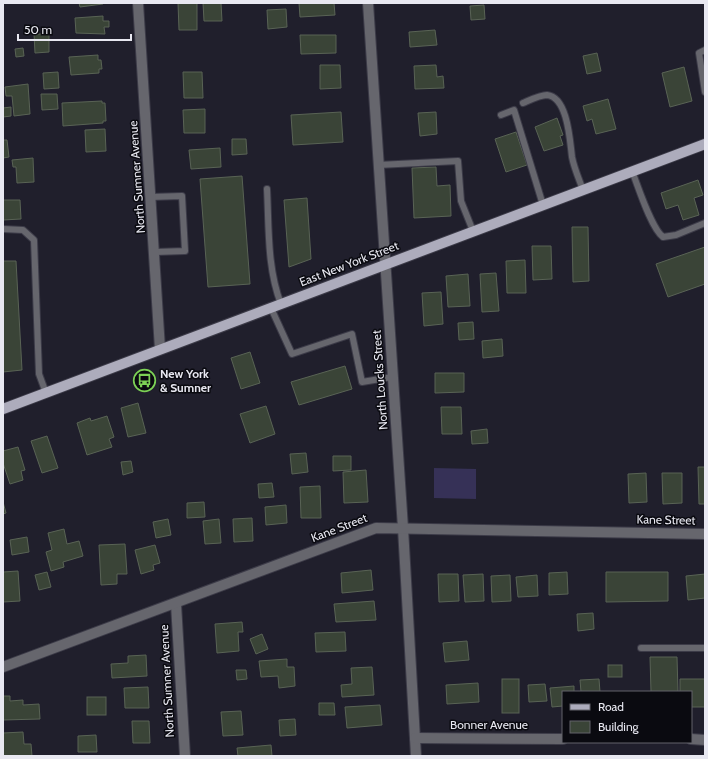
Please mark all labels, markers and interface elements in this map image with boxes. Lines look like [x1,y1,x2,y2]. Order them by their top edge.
scale bar [18,16,131,42]
text: 50 m [24,22,52,37]
street label: North Sumner Avenue [125,120,148,234]
street label: East New York Street [297,238,401,289]
street label: North Loucks Street [369,330,390,430]
place label: New York & Sumner [160,366,211,395]
bus stop icon: New York & Sumner [131,368,157,394]
street label: Kane Street [309,510,369,545]
street label: Kane Street [636,511,696,528]
street label: North Sumner Avenue [156,624,177,738]
legend [562,691,692,743]
text: Road [598,699,624,714]
street label: Bonner Avenue [450,717,528,732]
text: Building [598,719,640,734]

